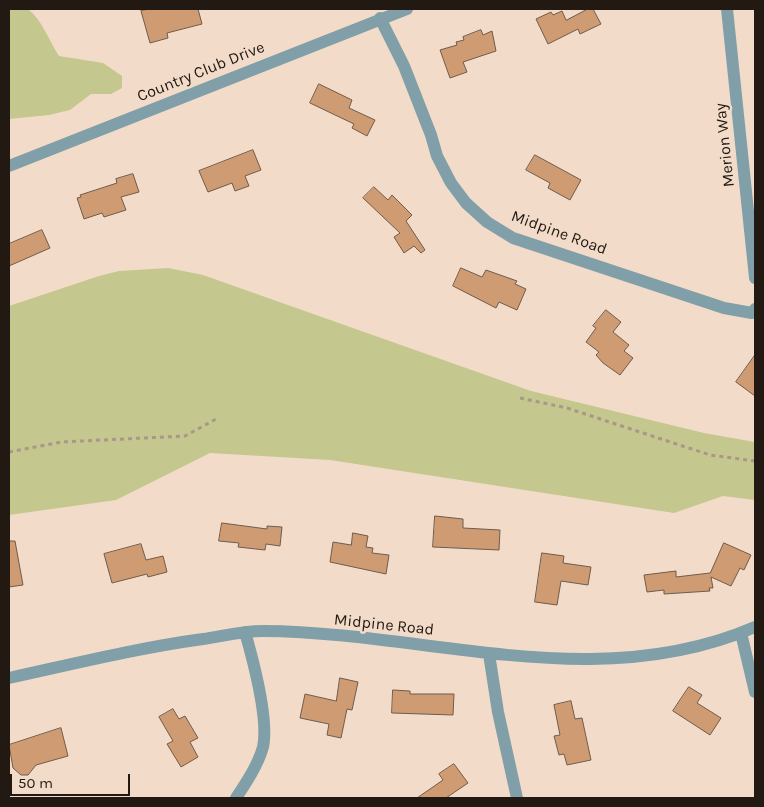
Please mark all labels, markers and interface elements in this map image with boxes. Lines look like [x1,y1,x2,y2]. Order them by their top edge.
street label: Country Club Drive [135,38,267,106]
street label: Merion Way [711,102,739,188]
street label: Midpine Road [509,207,609,259]
street label: Midpine Road [333,610,435,640]
scale bar [12,764,132,796]
text: 50 m [18,774,53,792]

